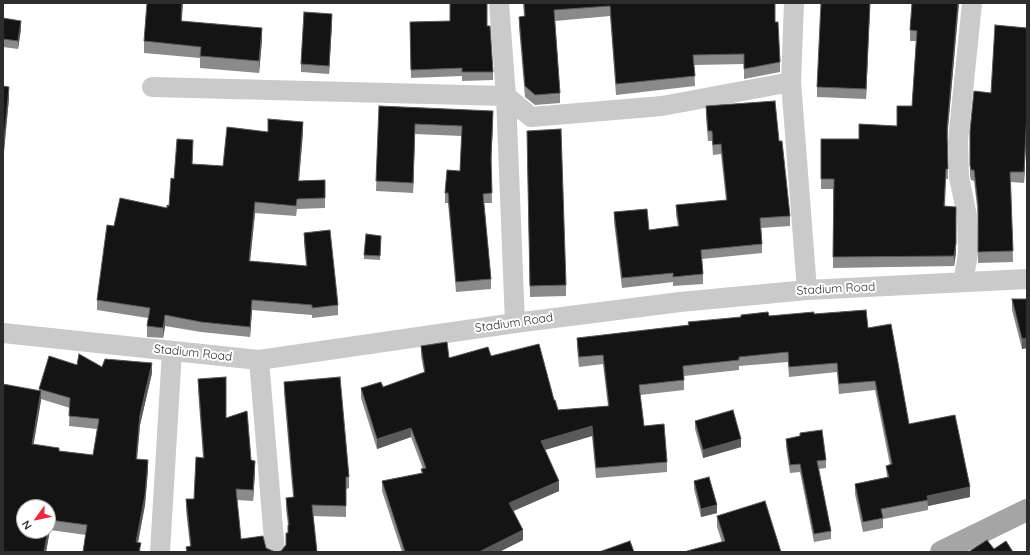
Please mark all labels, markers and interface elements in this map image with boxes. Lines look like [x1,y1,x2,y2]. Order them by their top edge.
street label: Stadium Road [796,280,876,298]
street label: Stadium Road [474,310,554,336]
street label: Stadium Road [153,342,233,364]
north arrow [16,499,56,539]
text: N [19,518,35,532]

